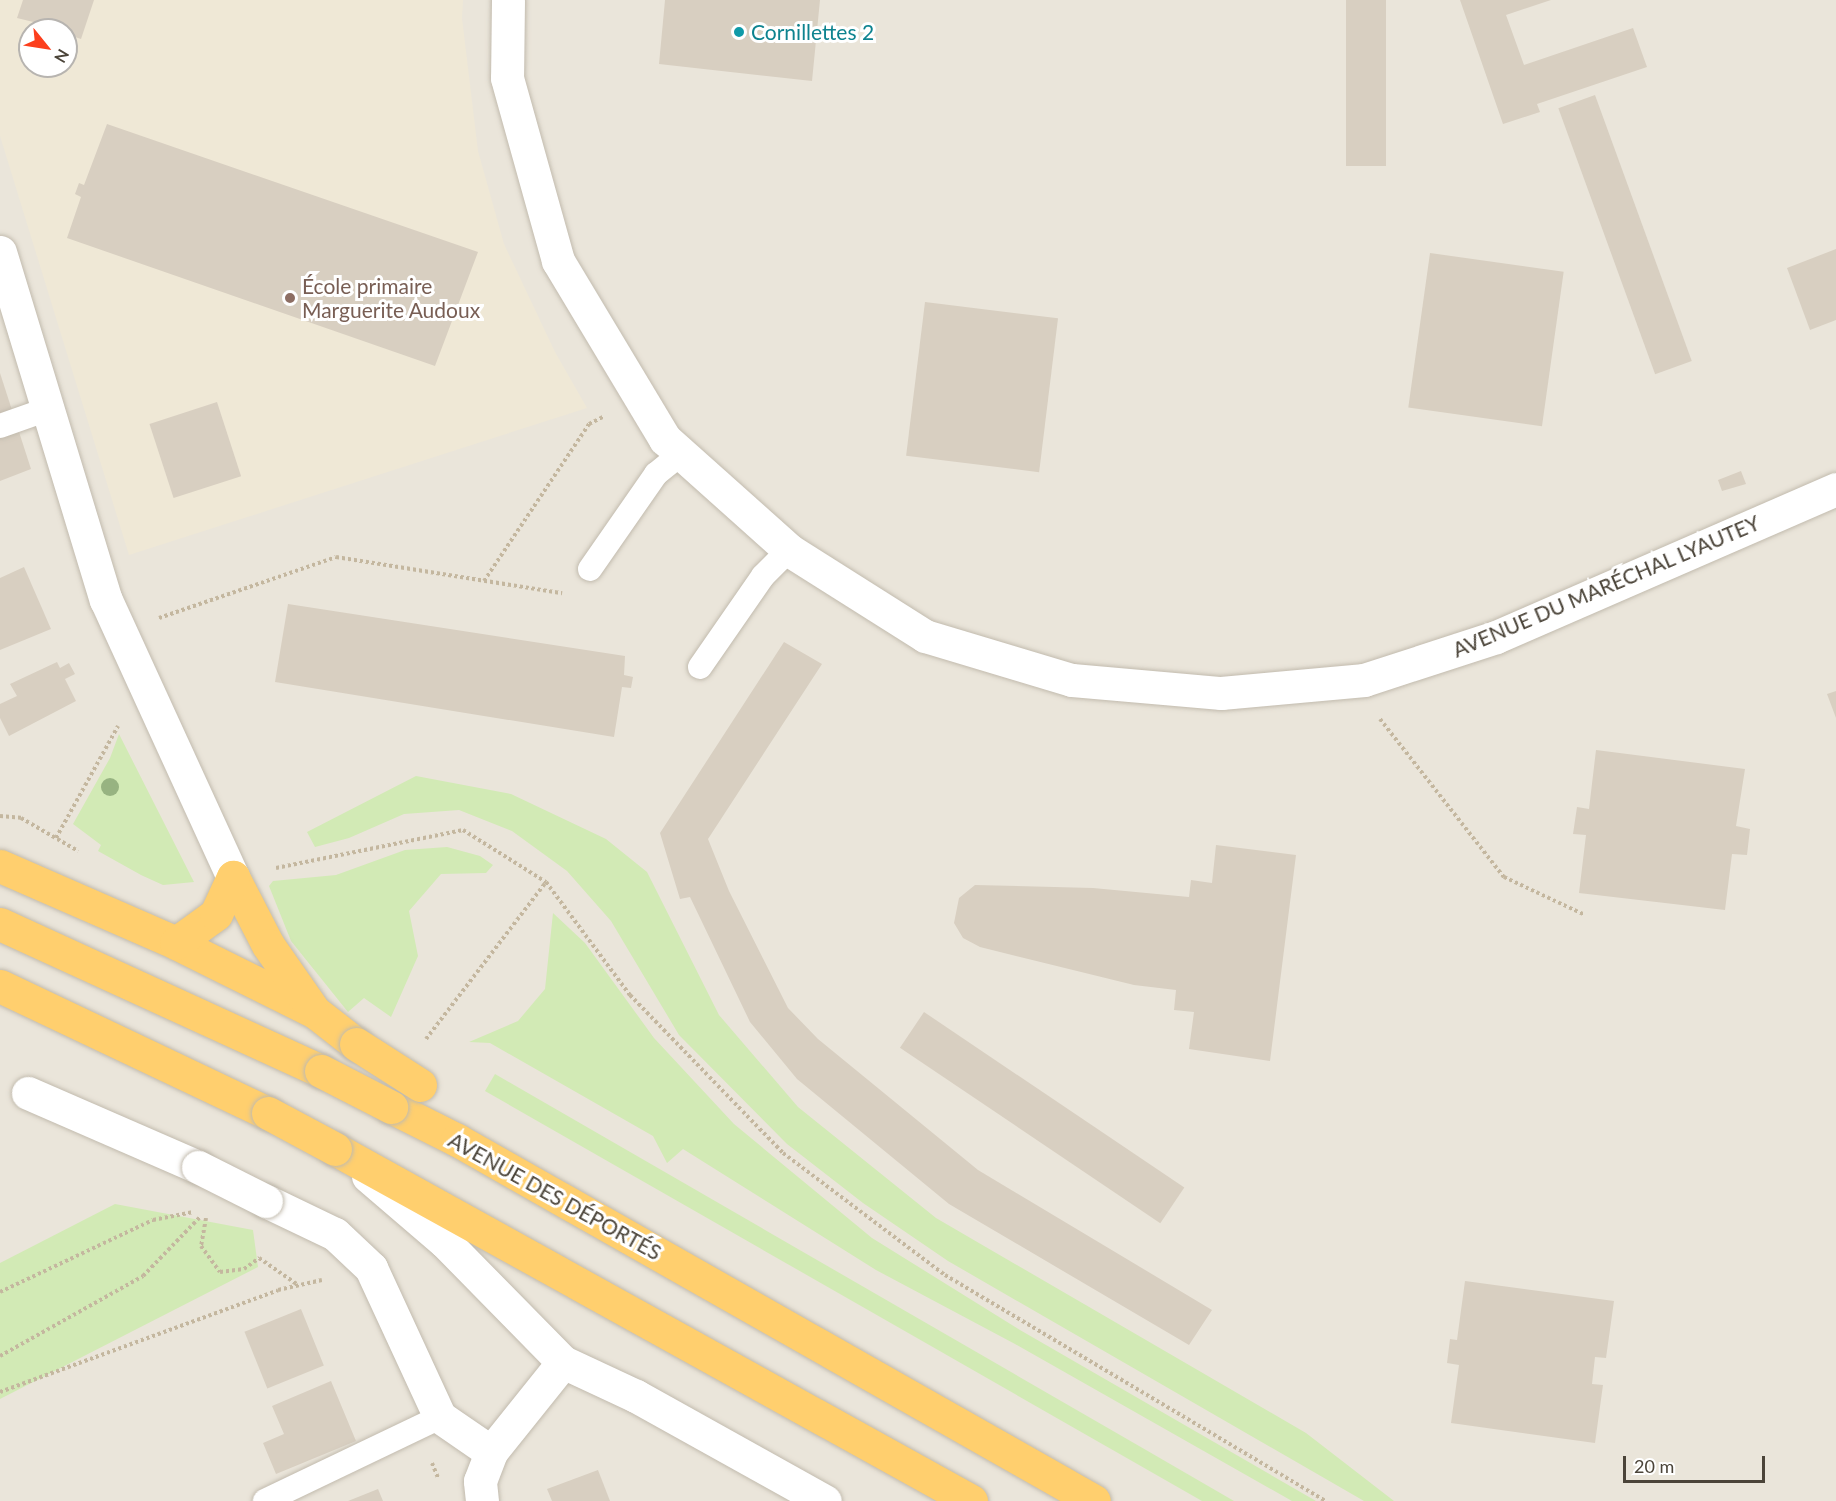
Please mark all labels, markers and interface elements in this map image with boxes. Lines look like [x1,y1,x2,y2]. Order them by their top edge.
north arrow [18,18,78,78]
place label: Cornillettes 2 [751,19,874,45]
marker: Cornillettes 2 [732,25,746,39]
text: N [51,46,74,66]
place label: École primaire Marguerite Audoux [302,273,481,323]
marker: École primaire Marguerite Audoux [283,291,297,305]
street label: AVENUE DU MARÉCHAL LYAUTEY [1448,510,1764,662]
street label: AVENUE DES DÉPORTÉS [444,1127,666,1265]
scale bar [1626,1444,1768,1482]
text: 20 m [1634,1455,1674,1477]

